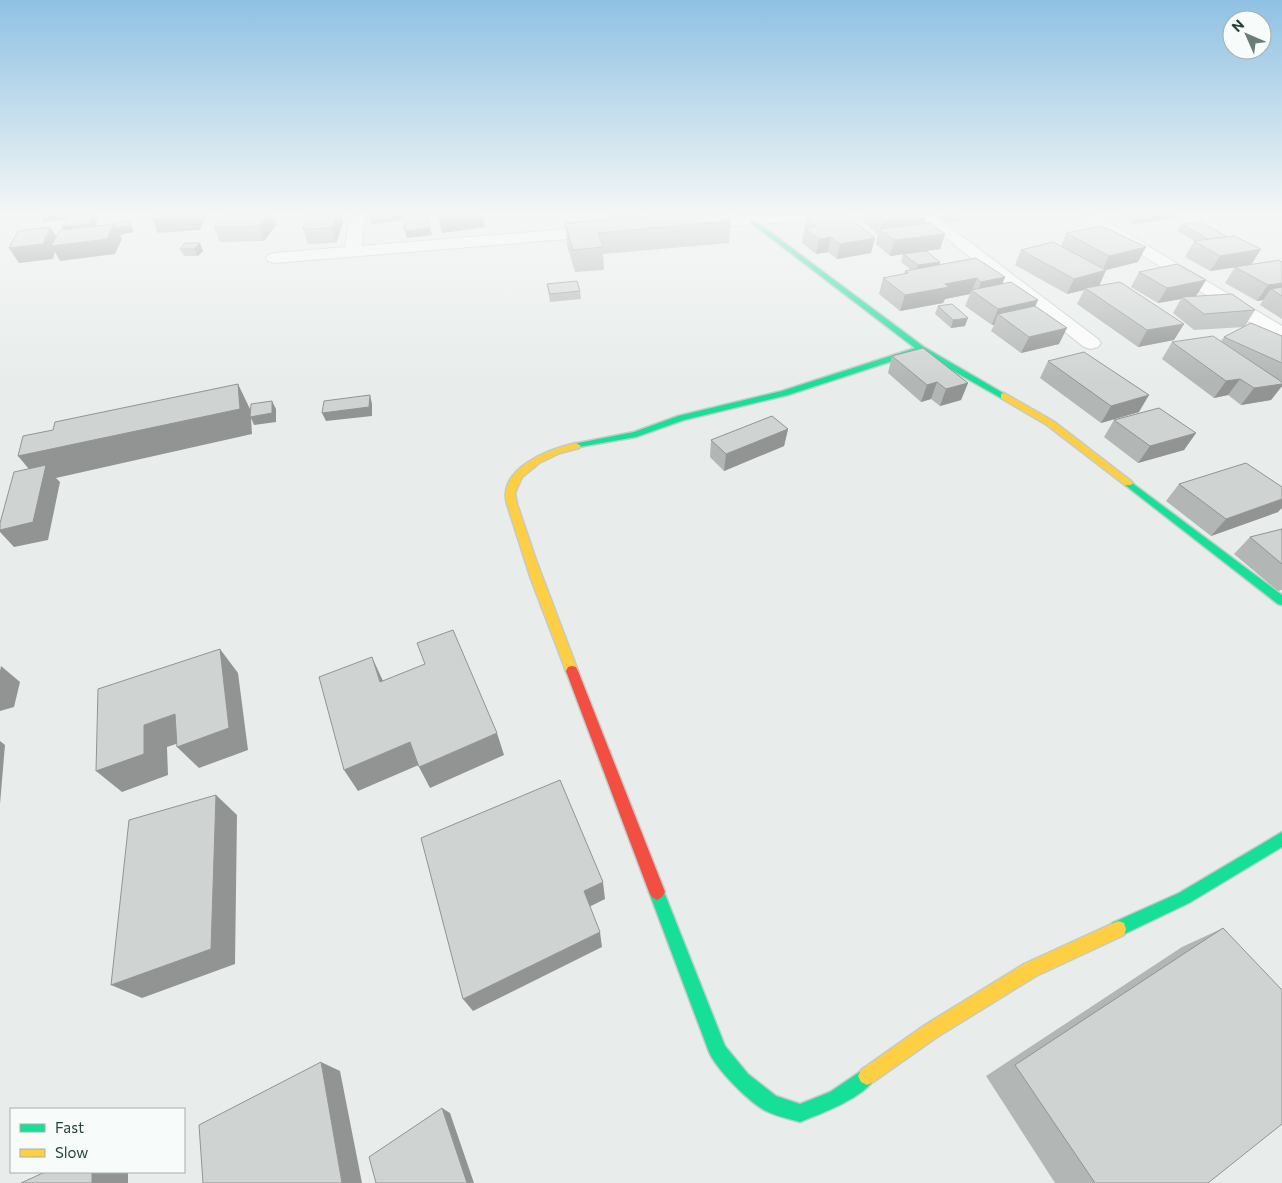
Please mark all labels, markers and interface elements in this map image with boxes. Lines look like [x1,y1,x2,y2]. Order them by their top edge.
north arrow [1222,10,1272,60]
text: N [1228,16,1247,35]
legend [10,1108,185,1173]
text: Fast [55,1118,84,1136]
text: Slow [55,1143,88,1161]

